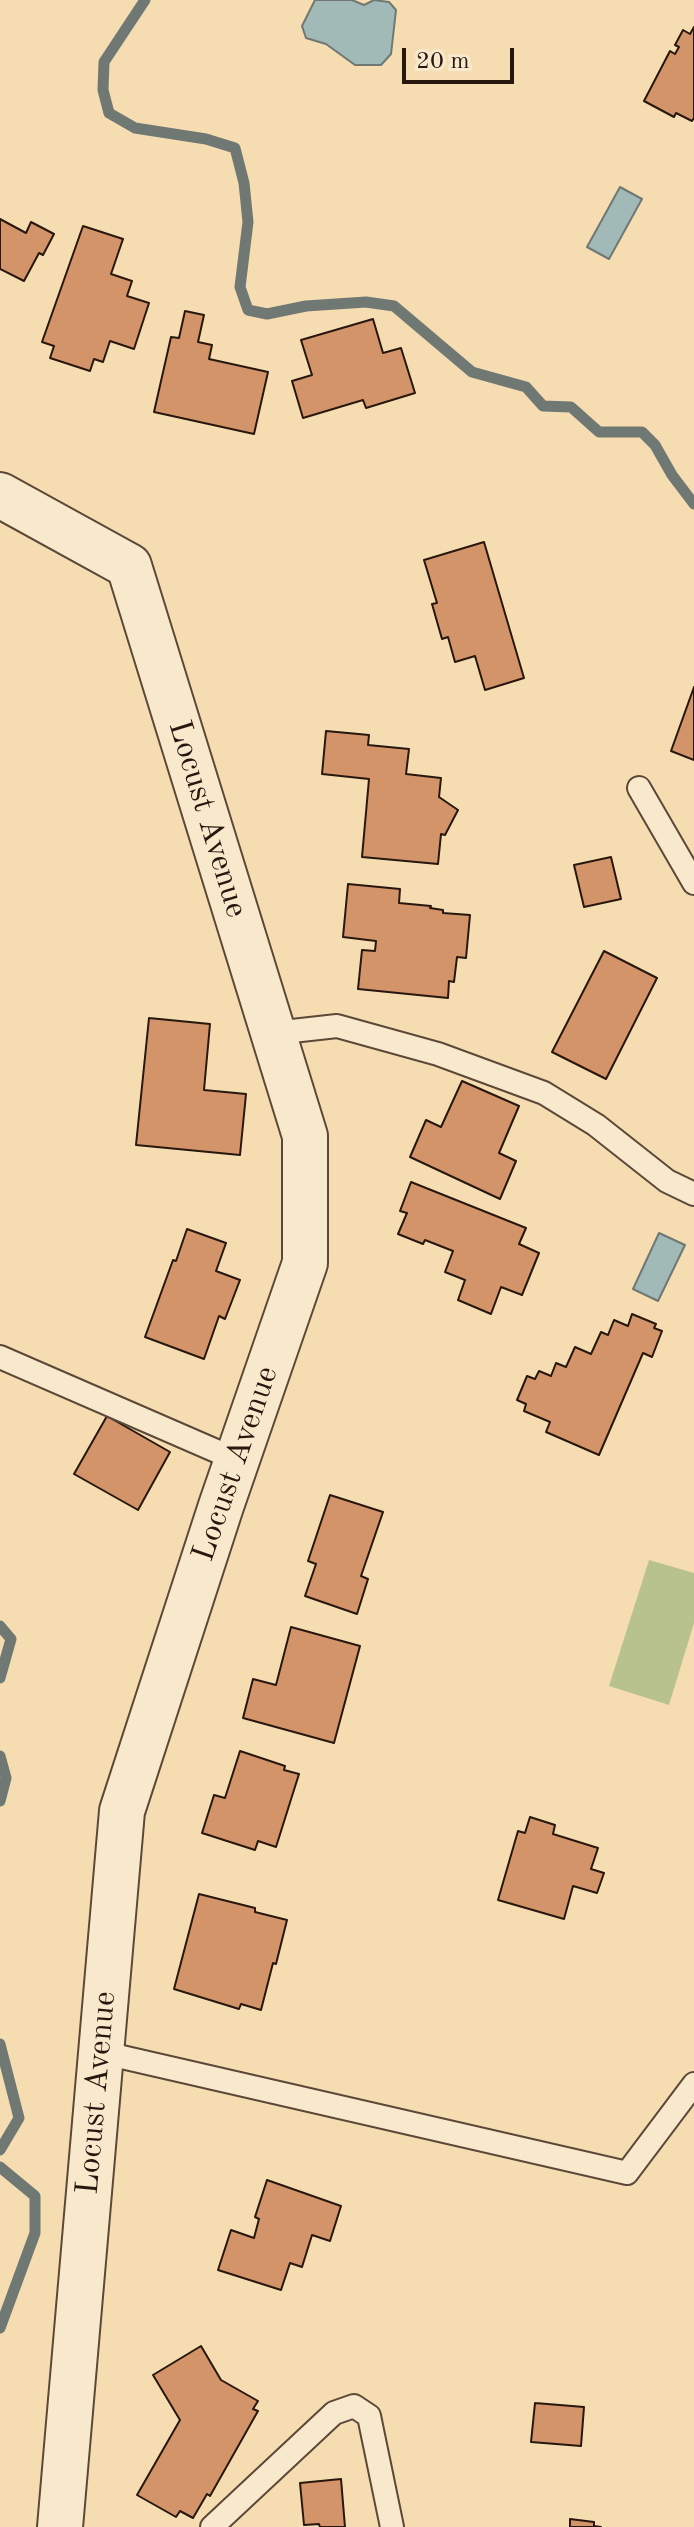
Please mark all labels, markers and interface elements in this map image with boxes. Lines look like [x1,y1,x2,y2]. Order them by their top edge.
scale bar [406,32,518,82]
text: 20 m [416,50,470,74]
street label: Locust Avenue [159,716,255,922]
street label: Locust Avenue [185,1361,287,1567]
street label: Locust Avenue [69,1990,125,2196]

